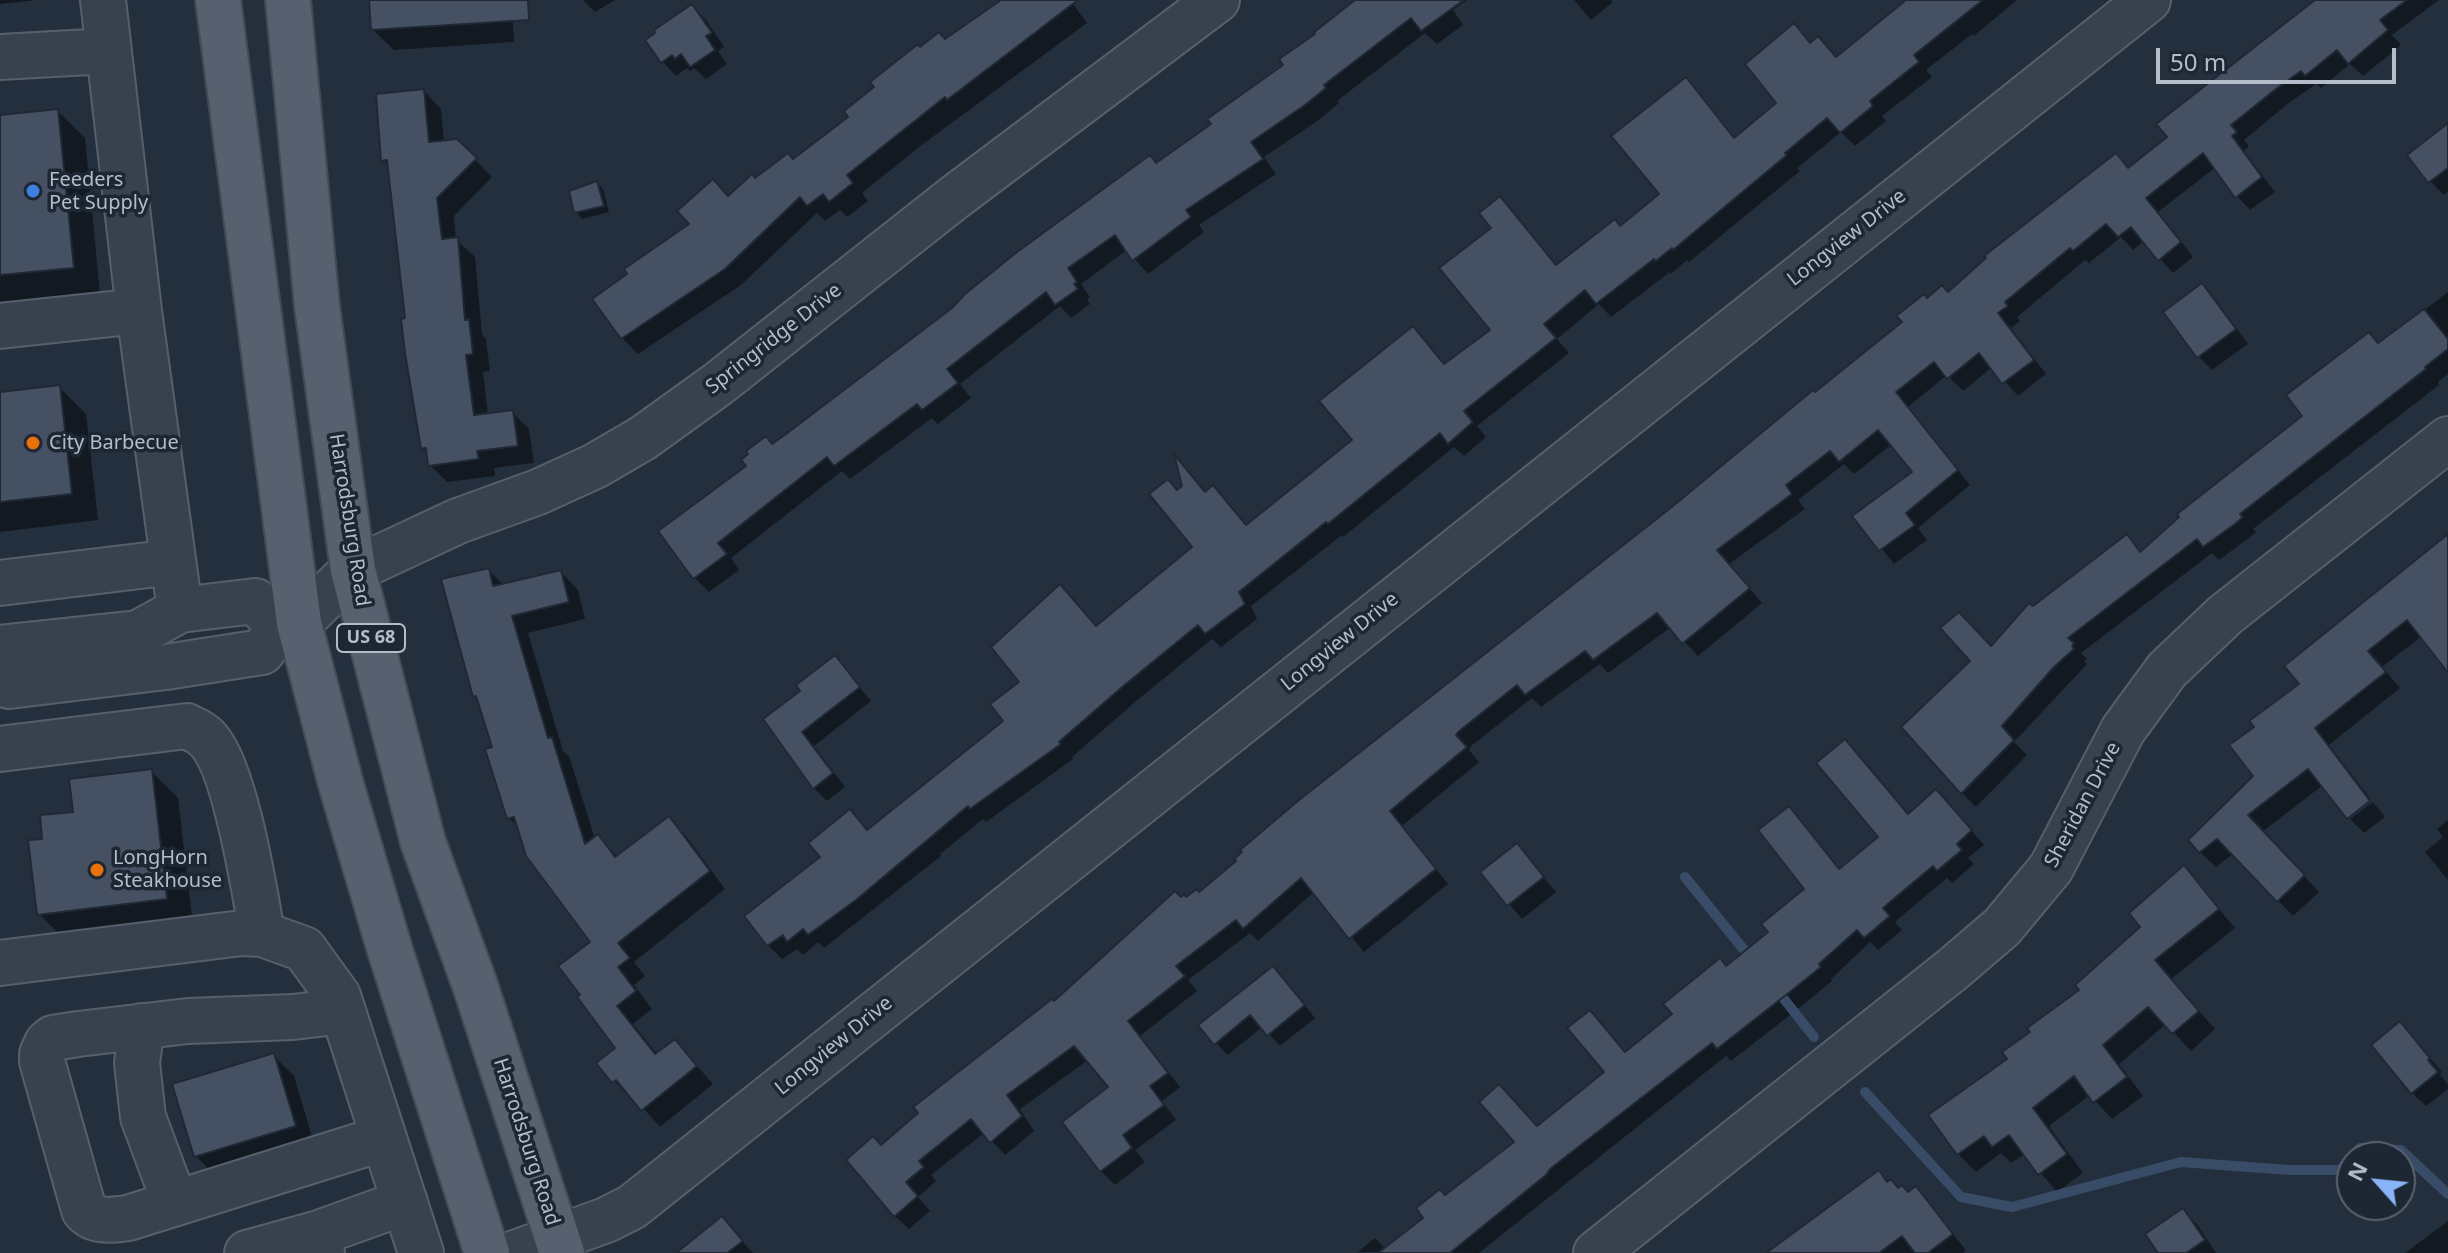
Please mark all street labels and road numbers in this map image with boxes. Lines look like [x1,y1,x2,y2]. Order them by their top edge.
street label: Longview Drive [1783,184,1911,292]
street label: Springridge Drive [701,279,847,399]
street label: Harrodsburg Road [324,432,374,608]
street label: Longview Drive [1277,587,1403,697]
road number: US 68 [337,624,405,652]
street label: Sheridan Drive [2040,738,2126,872]
street label: Longview Drive [771,991,897,1101]
street label: Harrodsburg Road [488,1055,564,1229]

